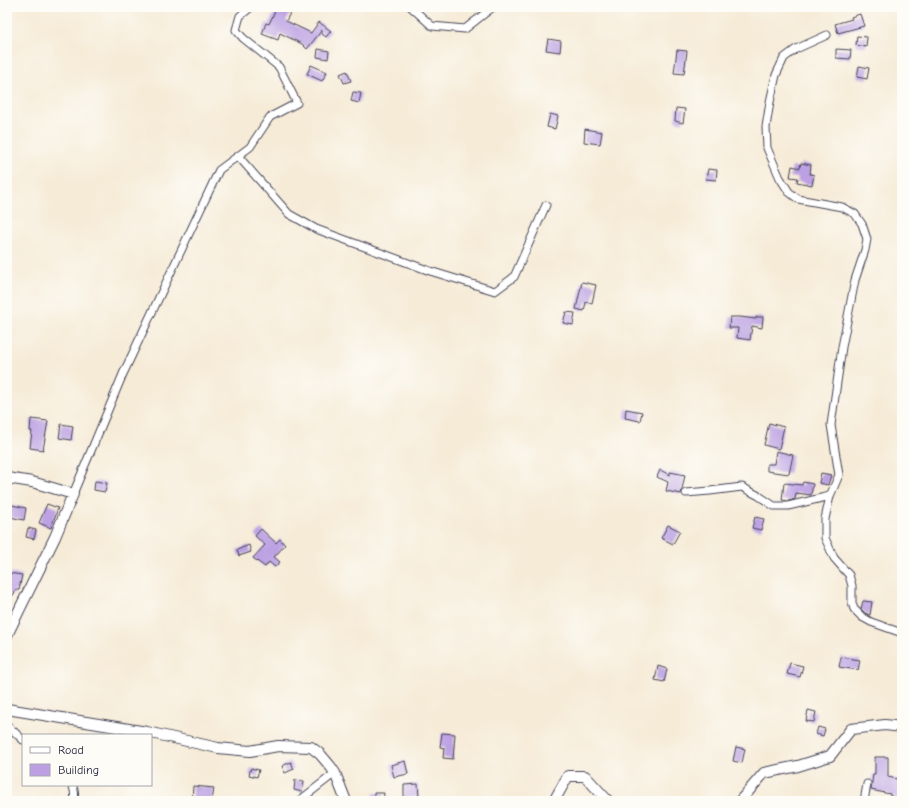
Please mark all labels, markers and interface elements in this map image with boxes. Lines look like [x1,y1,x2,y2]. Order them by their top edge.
legend [22,734,152,786]
text: Road [58,743,84,757]
text: Building [58,763,99,777]

